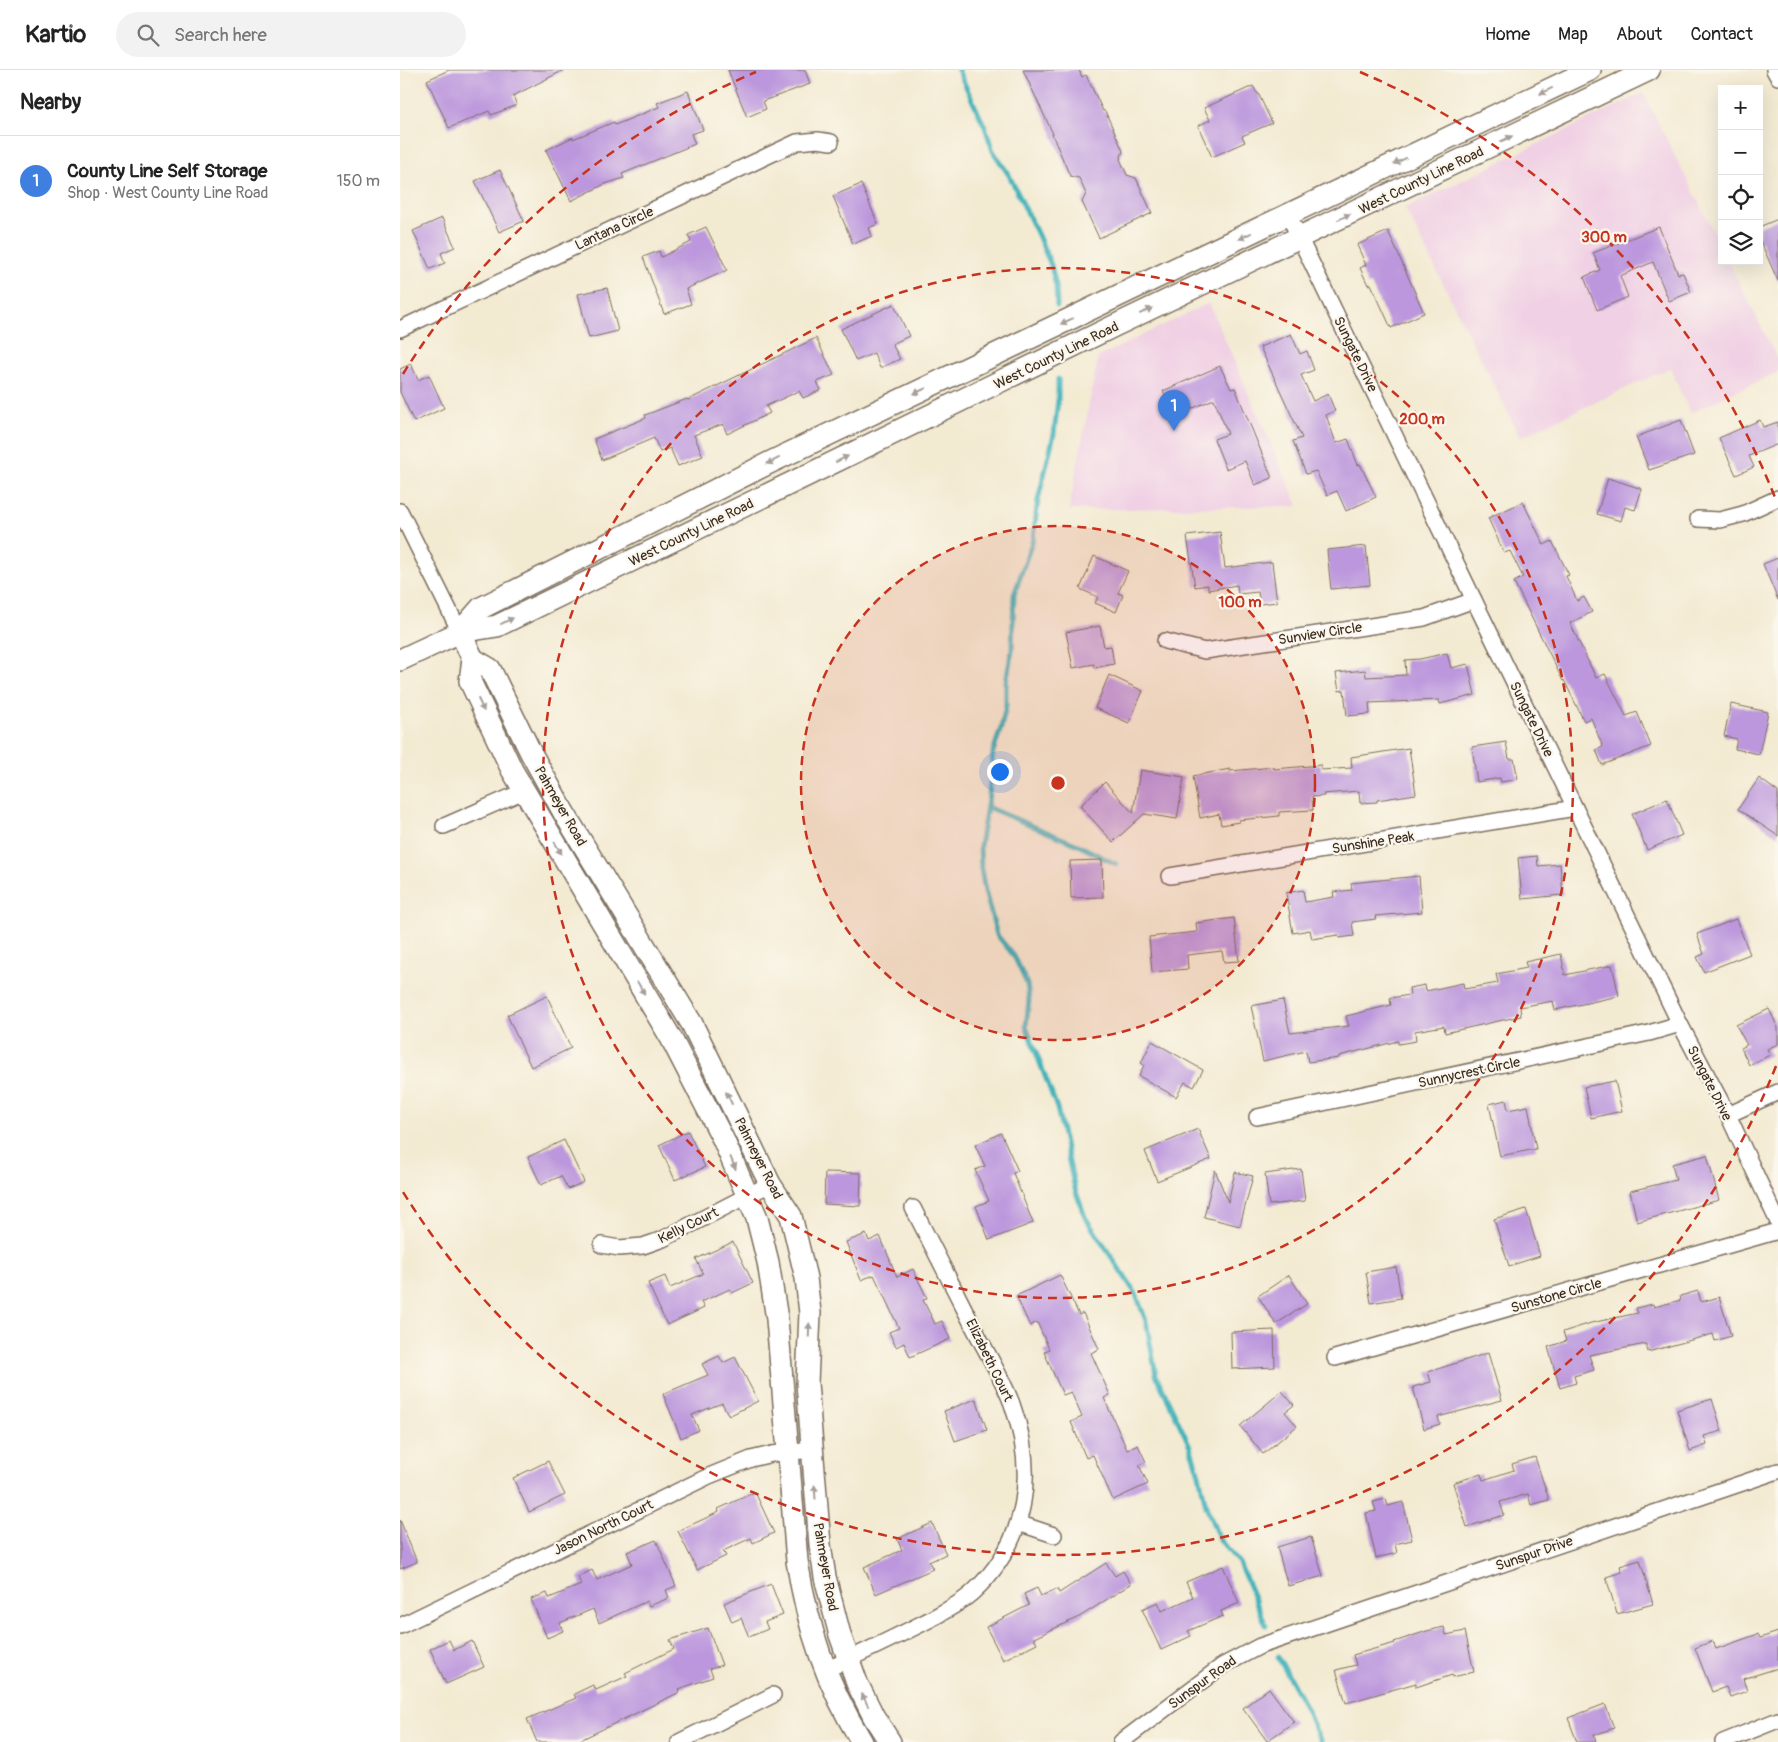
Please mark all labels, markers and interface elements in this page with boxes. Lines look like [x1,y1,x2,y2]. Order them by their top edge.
search box [116,12,466,57]
text: Kartio [25,20,86,49]
icon: search [134,21,162,49]
text: Search here [174,23,267,47]
text: Home [1485,23,1530,46]
text: Map [1558,23,1588,46]
text: About [1616,23,1662,46]
text: Contact [1690,23,1753,46]
map controls [1718,85,1763,265]
button: + [1718,85,1763,130]
one-way arrow [1539,87,1553,95]
text: Nearby [20,89,81,116]
button: − [1718,130,1763,175]
one-way arrow [1499,135,1513,143]
street label: West County Line Road [1356,143,1486,218]
one-way arrow [1392,157,1407,165]
text: County Line Self Storage [67,159,267,183]
text: 1 [33,171,39,191]
text: 150 m [336,171,380,191]
button: locate [1718,175,1763,220]
text: Shop · West County Line Road [67,183,268,203]
street label: Lantana Circle [572,203,656,254]
one-way arrow [1337,213,1351,221]
button: layers [1718,220,1763,265]
text: 300 m [1581,228,1627,247]
one-way arrow [1237,231,1252,240]
one-way arrow [1139,307,1153,315]
street label: Sungate Drive [1330,314,1381,395]
street label: West County Line Road [991,318,1121,393]
one-way arrow [1060,318,1074,326]
one-way arrow [913,387,927,395]
pin: 1 [1158,390,1190,431]
text: 200 m [1399,410,1445,429]
one-way arrow [835,455,850,463]
one-way arrow [766,457,780,465]
street label: West County Line Road [626,495,756,570]
text: 100 m [1219,593,1261,612]
one-way arrow [500,617,514,625]
street label: Sunview Circle [1277,618,1363,649]
street label: Sungate Drive [1506,679,1557,760]
one-way arrow [478,698,486,712]
your location [987,759,1013,785]
street label: Pahmeyer Road [531,763,590,849]
centre of rings [1049,774,1067,792]
street label: Sunshine Peak [1331,828,1416,857]
one-way arrow [553,842,562,855]
one-way arrow [637,981,646,994]
street label: Sungate Drive [1683,1043,1736,1124]
street label: Sunnycrest Circle [1417,1053,1522,1092]
one-way arrow [725,1091,733,1105]
street label: Pahmeyer Road [731,1115,786,1202]
one-way arrow [729,1156,737,1170]
street label: Kelly Court [655,1203,721,1247]
street label: Sunstone Circle [1509,1274,1603,1317]
street label: Elizabeth Court [962,1316,1017,1405]
one-way arrow [805,1322,813,1338]
one-way arrow [811,1484,819,1500]
street label: Jason North Court [551,1496,656,1559]
street label: Pahmeyer Road [809,1522,842,1613]
street label: Sunspur Drive [1493,1532,1575,1575]
street label: Sunspur Road [1165,1652,1240,1713]
one-way arrow [861,1693,869,1707]

